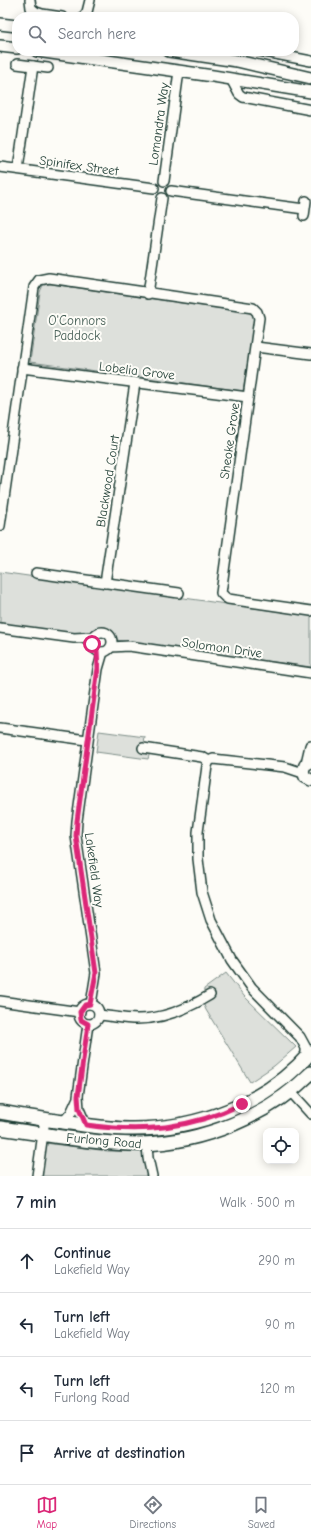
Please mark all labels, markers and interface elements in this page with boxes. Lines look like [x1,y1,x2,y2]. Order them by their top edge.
search box [12,12,299,56]
icon: search [26,23,48,45]
text: Search here [58,25,136,43]
street label: Lomandra Way [145,81,172,166]
street label: Spinifex Street [38,152,121,179]
park label: O'Connors Paddock [48,313,106,343]
street label: Lobelia Grove [98,358,176,383]
street label: Sheoke Grove [217,401,242,480]
street label: Blackwood Court [93,433,122,528]
street label: Solomon Drive [181,634,264,661]
route start [83,635,101,653]
street label: Lakefield Way [82,832,107,909]
route end [233,1095,251,1113]
map controls [263,1128,299,1164]
button: locate [263,1128,299,1164]
street label: Furlong Road [66,1130,142,1151]
text: 7 min [16,1193,57,1212]
text: Walk · 500 m [220,1195,295,1210]
text: Continue [54,1244,111,1262]
icon: ahead [16,1250,38,1272]
text: 290 m [258,1253,295,1268]
text: Lakefield Way [54,1262,130,1277]
text: Turn left [54,1308,110,1326]
icon: left [16,1314,38,1336]
text: 90 m [265,1317,295,1332]
text: Lakefield Way [54,1326,130,1341]
text: Turn left [54,1372,110,1390]
icon: left [16,1378,38,1400]
text: 120 m [260,1381,295,1396]
text: Furlong Road [54,1390,130,1405]
icon: arrive [16,1442,38,1464]
text: Arrive at destination [54,1444,185,1462]
tab: Map [36,1494,58,1531]
tab: Directions [130,1494,176,1531]
tab: Saved [248,1494,275,1531]

